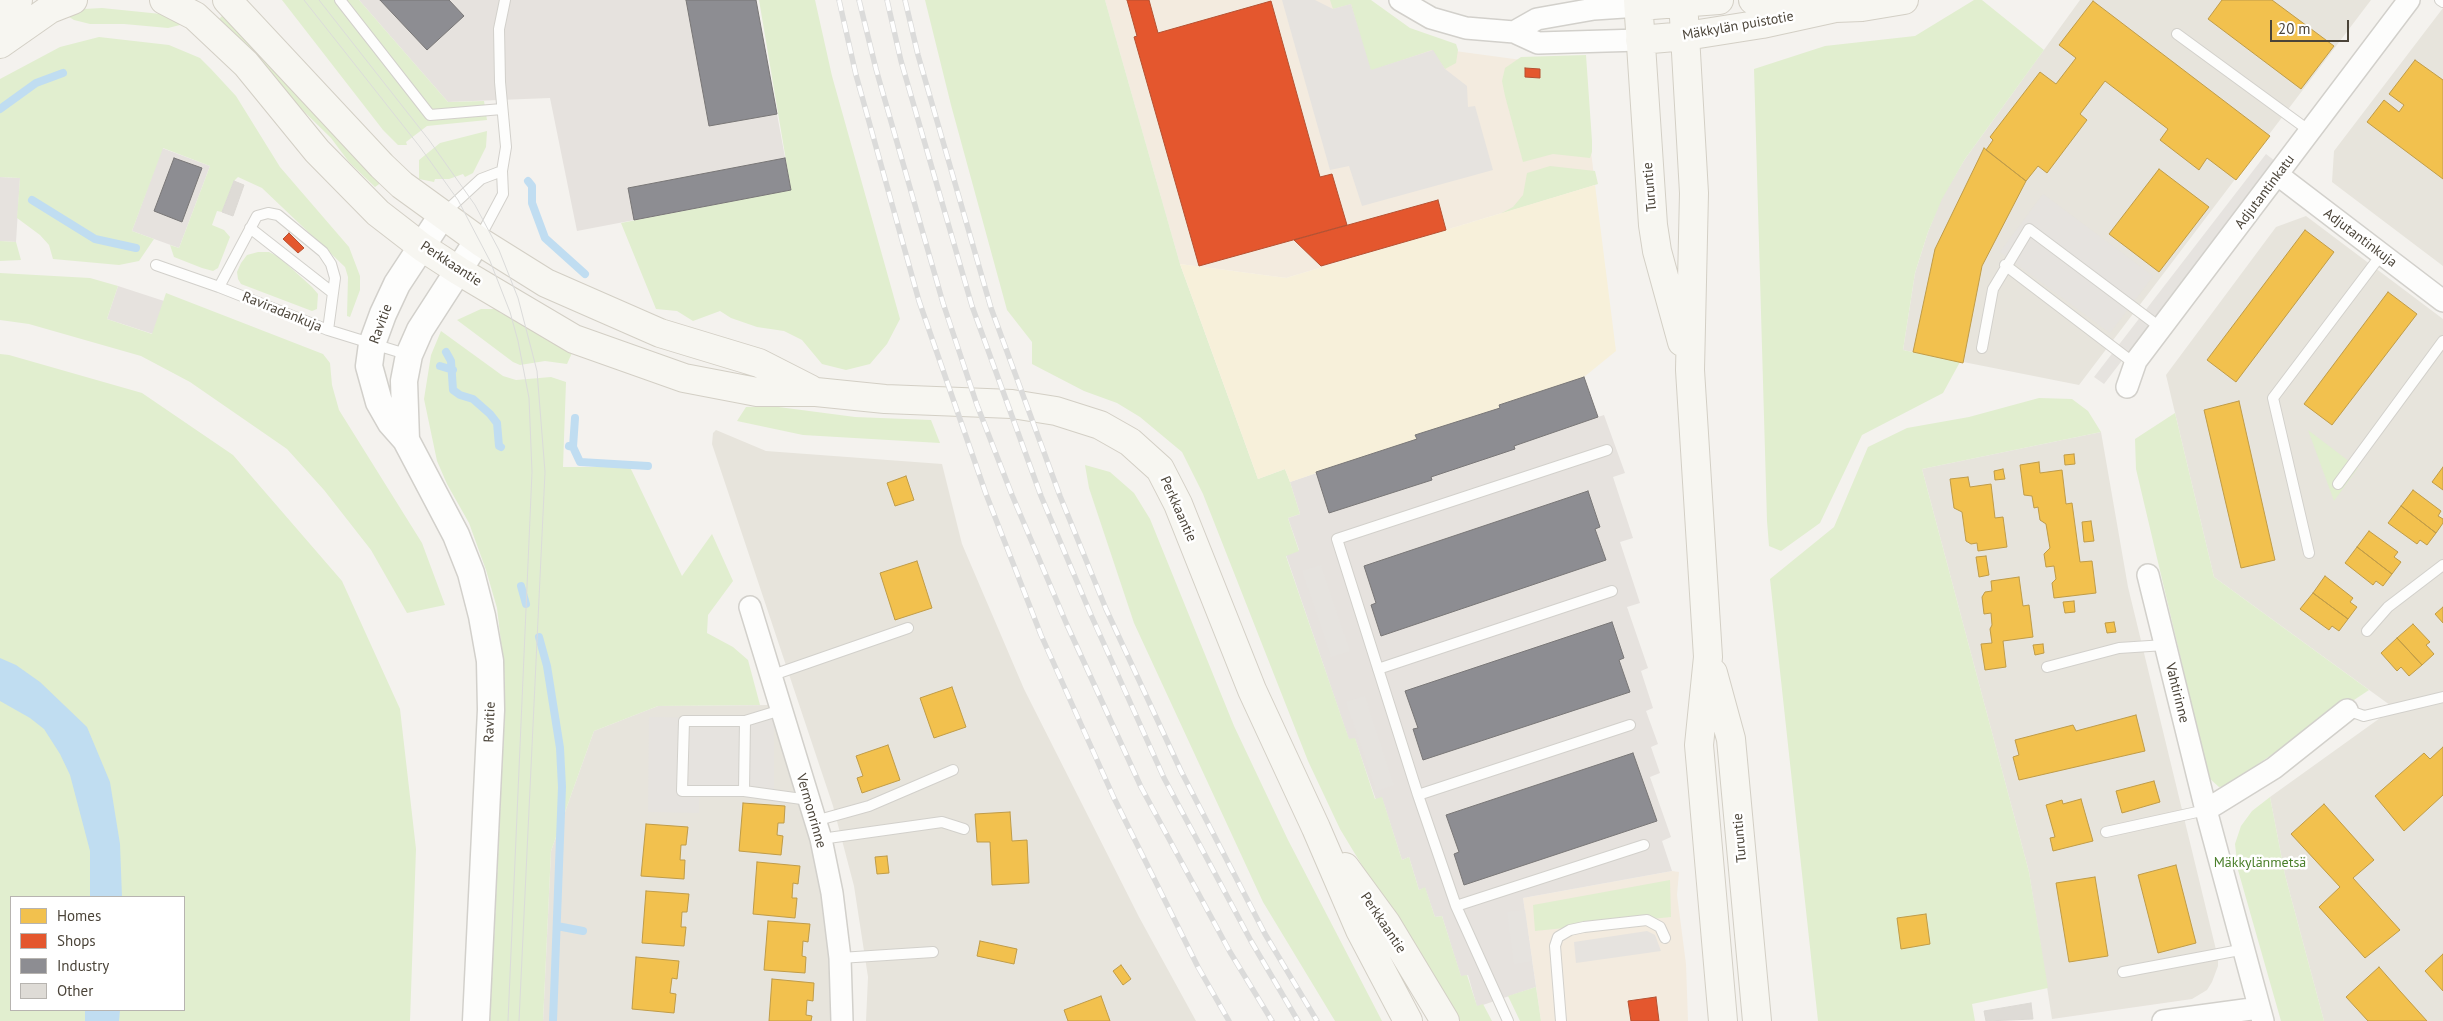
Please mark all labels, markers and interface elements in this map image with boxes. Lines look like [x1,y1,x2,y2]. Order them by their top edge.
street label: Mäkkylän puistotie [1681,8,1795,44]
scale bar [2273,10,2352,42]
text: 20 m [2278,19,2311,38]
street label: Adjutantinkatu [2232,152,2298,232]
street label: Turuntie [1639,162,1661,212]
street label: Adjutantinkuja [2320,205,2400,271]
street label: Perkkaantie [417,238,485,290]
street label: Raviradankuja [240,288,324,336]
street label: Ravitie [366,302,396,346]
street label: Perkkaantie [1156,474,1200,544]
street label: Vahtirinne [2161,661,2193,725]
street label: Ravitie [481,701,499,743]
street label: Vermonrinne [792,772,830,850]
street label: Turuntie [1729,813,1751,863]
park label: Mäkkylänmetsä [2214,855,2306,871]
street label: Perkkaantie [1357,889,1409,957]
legend [10,896,185,1011]
text: Homes [57,906,101,925]
text: Shops [57,931,96,950]
text: Industry [57,956,109,975]
text: Other [57,981,93,1000]

